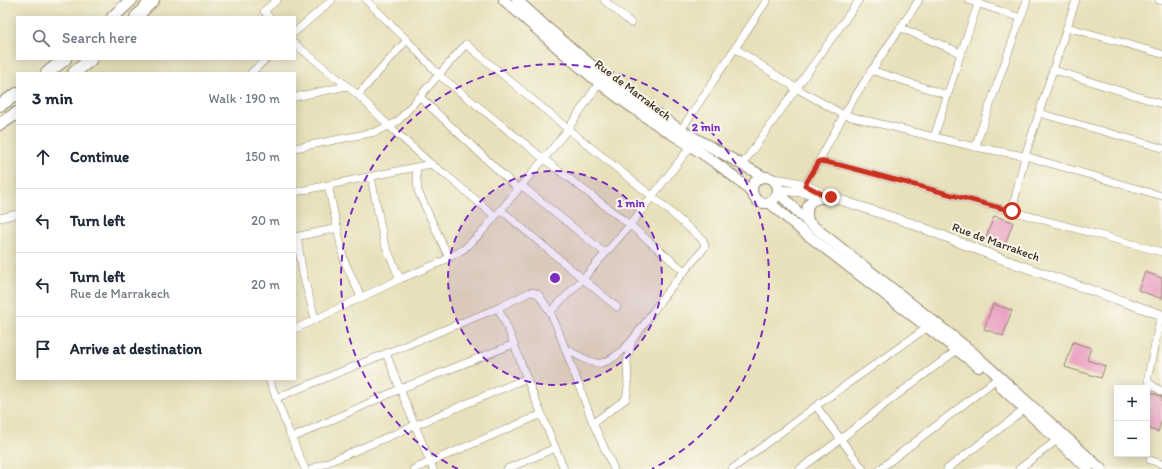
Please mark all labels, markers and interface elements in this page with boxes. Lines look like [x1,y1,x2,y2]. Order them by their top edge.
search box [16,16,296,60]
icon: search [30,27,52,49]
text: Search here [62,29,137,47]
street label: Rue de Marrakech [592,57,674,124]
text: 3 min [32,88,73,108]
text: Walk · 190 m [209,91,280,106]
text: 2 min [692,120,721,134]
icon: ahead [32,146,54,168]
text: Continue [70,148,129,166]
text: 150 m [245,149,280,164]
route end [822,188,840,206]
text: 1 min [617,196,646,210]
route start [1003,202,1021,220]
icon: left [32,210,54,232]
text: Turn left [70,212,125,230]
text: 20 m [251,213,280,228]
street label: Rue de Marrakech [950,220,1042,265]
text: Turn left [70,268,125,286]
centre of rings [548,271,562,285]
icon: left [32,274,54,296]
text: 20 m [251,277,280,292]
text: Rue de Marrakech [70,286,170,301]
icon: arrive [32,338,54,360]
text: Arrive at destination [70,340,202,358]
map controls [1114,385,1150,457]
button: + [1114,385,1150,421]
button: − [1114,421,1150,457]

